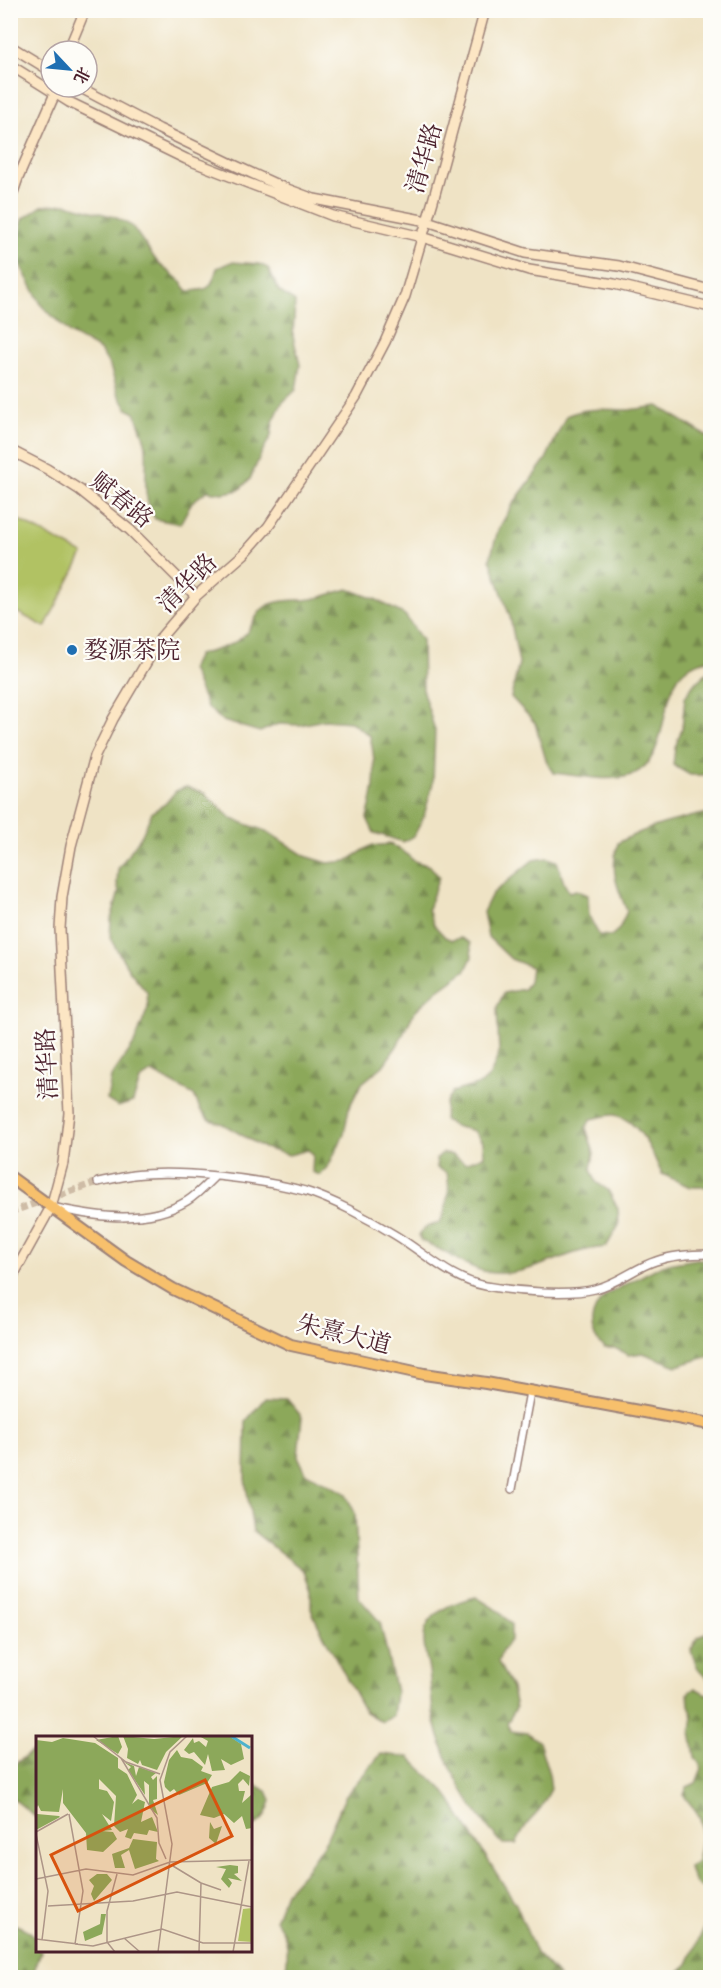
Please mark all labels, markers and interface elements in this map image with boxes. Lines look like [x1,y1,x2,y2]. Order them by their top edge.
north arrow [39,39,99,99]
text: 北 [68,63,97,88]
street label: 清华路 [397,118,450,197]
street label: 赋春路 [83,463,161,536]
street label: 清华路 [149,545,224,620]
place label: 婺源茶院 [84,632,180,667]
marker: 婺源茶院 [65,643,79,657]
street label: 清华路 [27,1027,66,1101]
street label: 朱熹大道 [293,1305,395,1362]
inset map [36,1736,252,1952]

